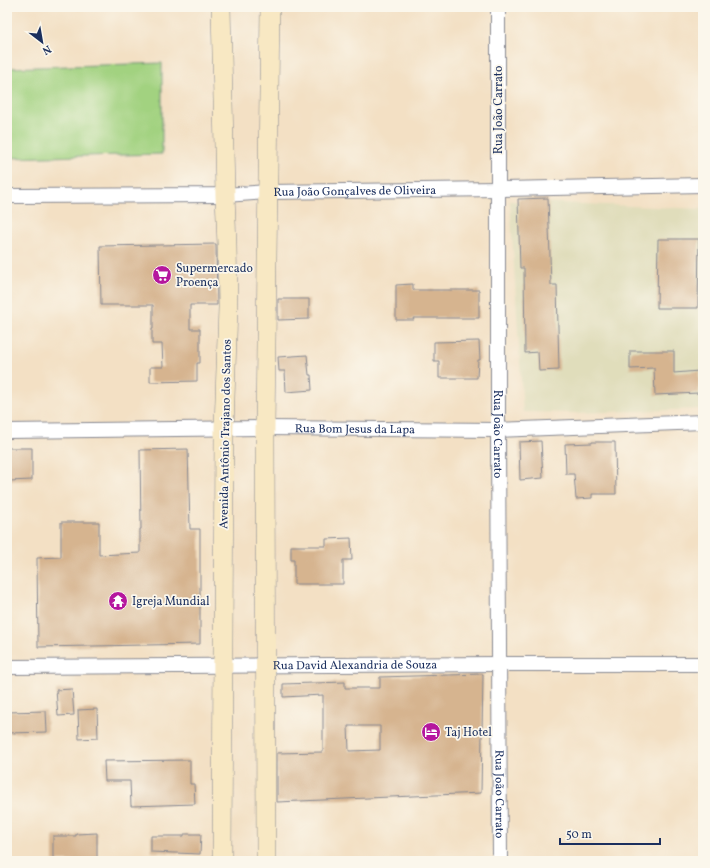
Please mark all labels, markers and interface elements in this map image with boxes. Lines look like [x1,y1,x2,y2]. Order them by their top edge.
north arrow [22,22,62,62]
text: N [39,41,54,58]
street label: Rua João Carrato [491,66,507,154]
street label: Rua João Gonçalves de Oliveira [273,183,436,201]
place label: Supermercado Proença [176,261,253,291]
supermarket icon: Supermercado Proença [151,264,173,286]
street label: Avenida Antônio Trajano dos Santos [216,339,236,529]
street label: Rua João Carrato [489,390,505,478]
street label: Rua Bom Jesus da Lapa [295,421,415,438]
temple icon: Igreja Mundial [107,590,129,612]
place label: Igreja Mundial [132,594,210,610]
street label: Rua David Alexandria de Souza [273,657,437,674]
hotel icon: Taj Hotel [420,721,442,743]
place label: Taj Hotel [445,725,492,741]
street label: Rua João Carrato [490,750,507,838]
scale bar [560,820,660,846]
text: 50 m [566,827,592,843]

